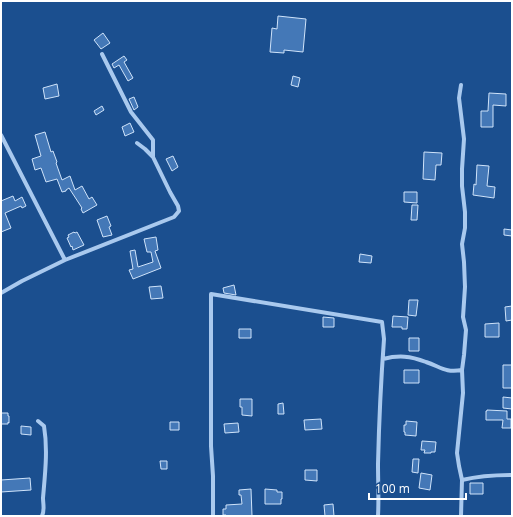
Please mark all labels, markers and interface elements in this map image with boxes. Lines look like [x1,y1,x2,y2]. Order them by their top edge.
scale bar [369,475,466,501]
text: 100 m [375,480,410,497]

